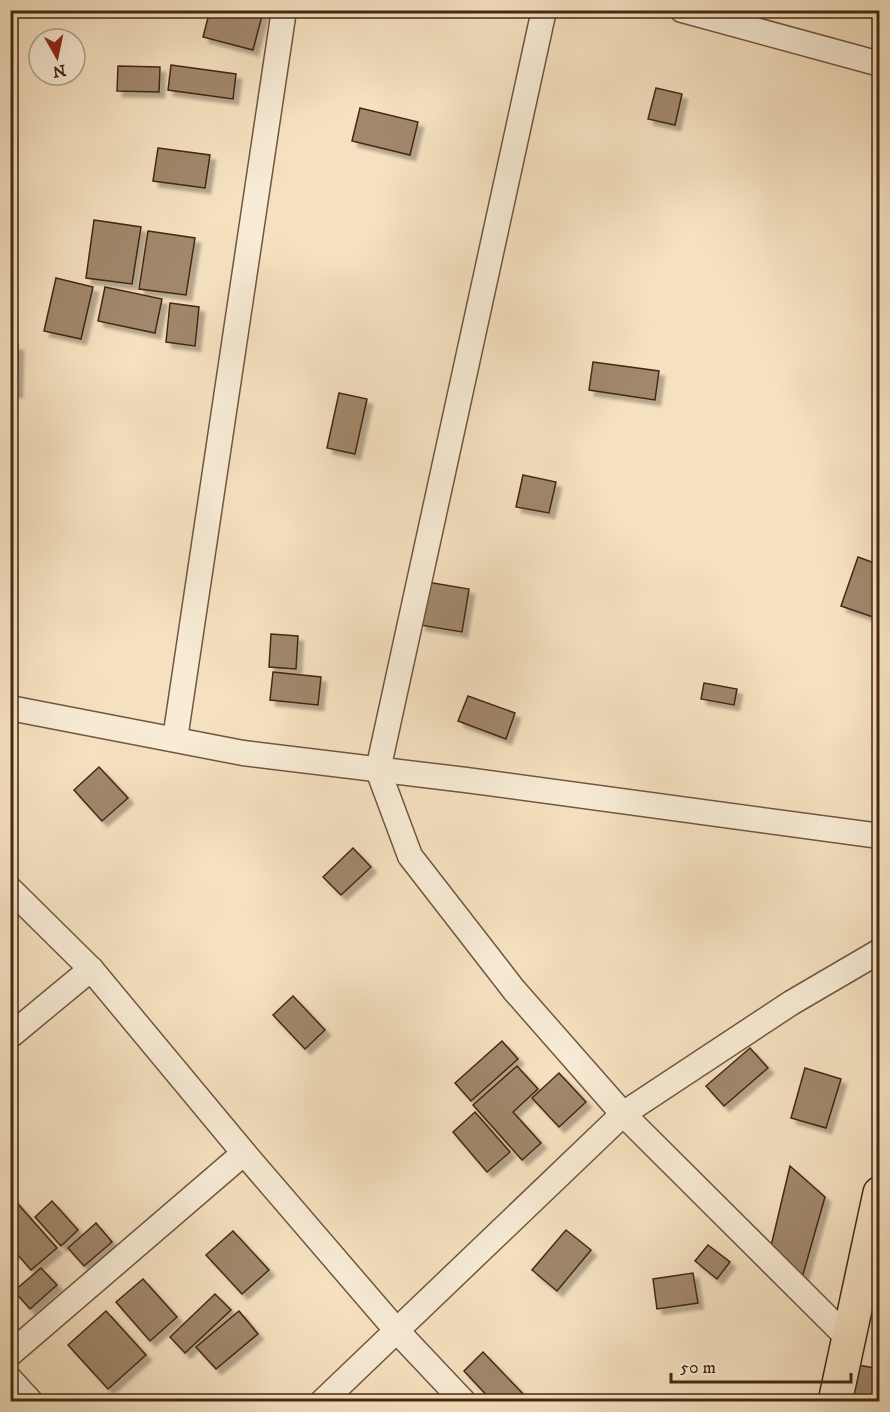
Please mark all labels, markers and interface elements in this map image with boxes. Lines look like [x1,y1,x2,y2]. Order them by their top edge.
north arrow [27,27,87,87]
text: N [51,60,67,82]
scale bar [671,1346,851,1384]
text: 50 m [680,1357,716,1379]

